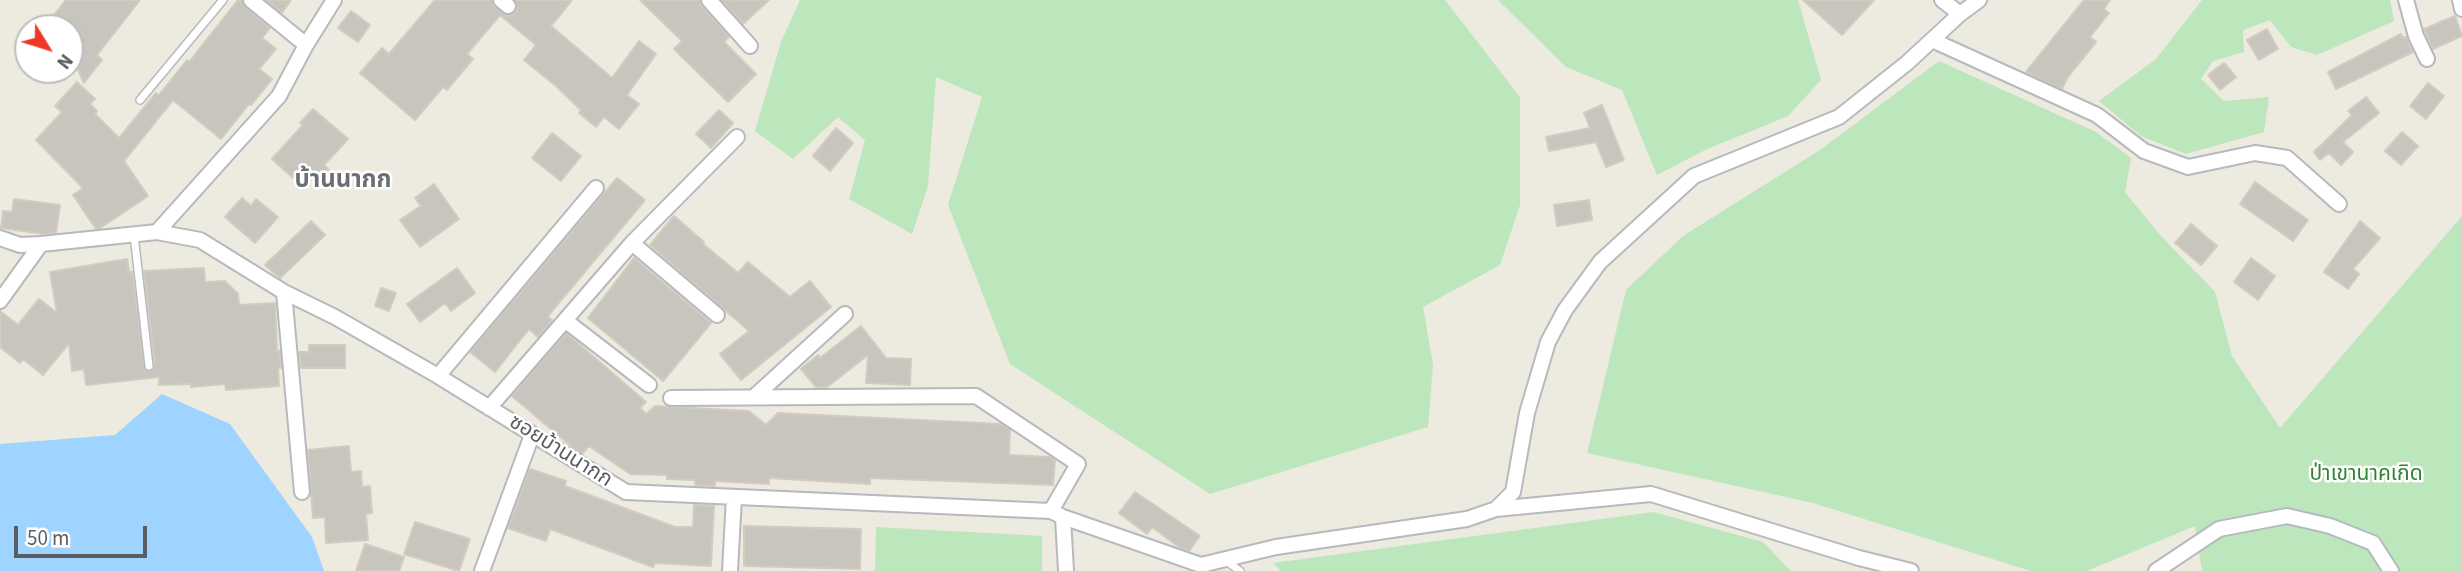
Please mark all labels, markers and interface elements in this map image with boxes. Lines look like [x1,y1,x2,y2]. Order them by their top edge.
north arrow [14,14,84,84]
text: N [50,48,79,74]
district label: บ้านนากก [294,168,392,196]
street label: ซอยบ้านนากก [504,410,616,494]
park label: ป่าเขานาคเกิด [2309,462,2423,488]
scale bar [18,512,150,556]
text: 50 m [27,523,69,553]

